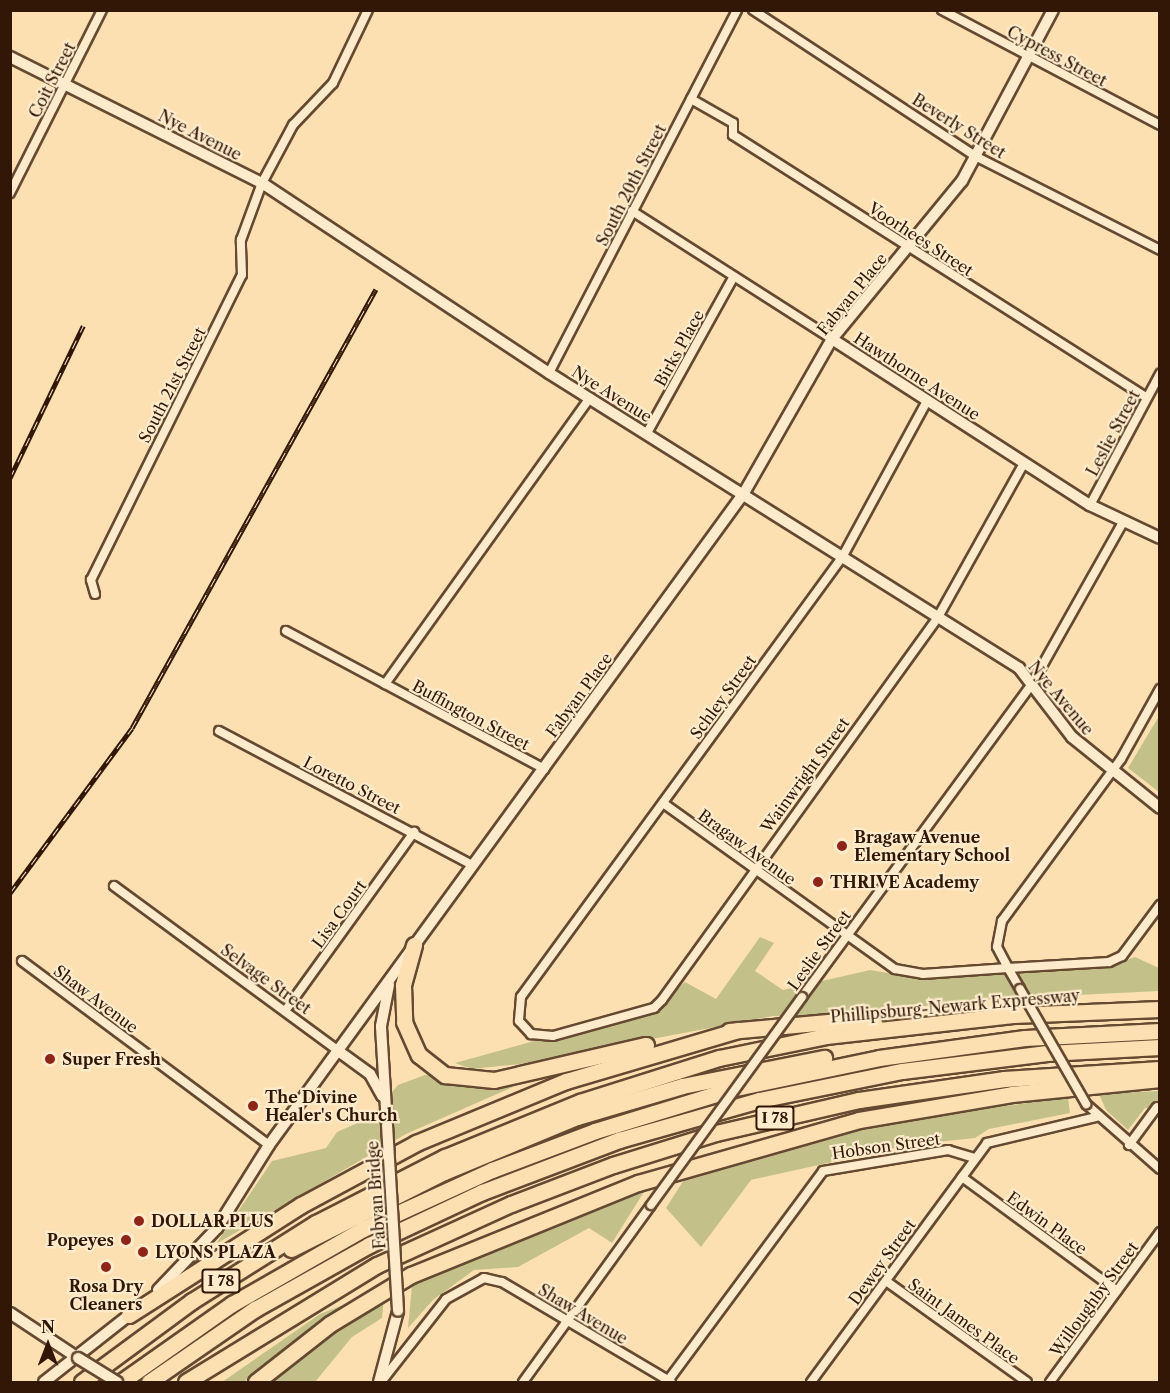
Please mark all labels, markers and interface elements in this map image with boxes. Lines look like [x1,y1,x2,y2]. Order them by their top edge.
street label: Cypress Street [1004,22,1110,90]
street label: Coit Street [25,39,79,121]
street label: Beverly Street [909,90,1009,162]
street label: Nye Avenue [155,106,245,164]
street label: South 20th Street [592,121,670,249]
street label: Voorhees Street [865,198,977,280]
street label: Fabyan Place [813,249,891,339]
street label: Birks Place [650,306,708,390]
street label: South 21st Street [135,324,209,446]
street label: Hawthorne Avenue [850,328,984,424]
street label: Nye Avenue [568,362,656,426]
street label: Leslie Street [1082,387,1144,479]
street label: Fabyan Place [542,649,616,741]
street label: Schley Street [686,651,760,743]
street label: Nye Avenue [1024,657,1098,739]
street label: Buffington Street [409,676,533,754]
street label: Wainwright Street [757,714,853,836]
street label: Loretto Street [300,752,404,818]
street label: Bragaw Avenue [694,805,800,889]
place label: Bragaw Avenue Elementary School [854,827,1011,865]
marker: Bragaw Avenue Elementary School [835,839,849,853]
place label: THRIVE Academy [830,872,980,892]
marker: THRIVE Academy [811,875,825,889]
street label: Lisa Court [308,876,370,952]
street label: Leslie Street [783,906,855,994]
street label: Selvage Street [217,940,315,1018]
street label: Shaw Avenue [49,961,143,1037]
street label: Phillipsburg-Newark Expressway [829,986,1081,1026]
place label: Super Fresh [62,1049,161,1069]
marker: Super Fresh [43,1052,57,1066]
place label: The Divine Healer's Church [265,1087,398,1125]
marker: The Divine Healer's Church [246,1099,260,1113]
road number: I 78 [754,1106,796,1130]
street label: Hobson Street [831,1129,941,1163]
street label: Fabyan Bridge [363,1140,389,1250]
street label: Edwin Place [1003,1188,1091,1258]
place label: DOLLAR PLUS [151,1211,274,1231]
marker: DOLLAR PLUS [132,1214,146,1228]
street label: Dewey Street [844,1215,920,1309]
place label: Popeyes [47,1230,114,1250]
marker: Popeyes [119,1233,133,1247]
street label: Willoughby Street [1046,1238,1142,1360]
place label: LYONS PLAZA [155,1242,276,1262]
marker: LYONS PLAZA [136,1245,150,1259]
marker: Rosa Dry Cleaners [99,1260,113,1274]
road number: I 78 [200,1269,242,1293]
street label: Saint James Place [905,1274,1023,1368]
place label: Rosa Dry Cleaners [69,1276,143,1314]
street label: Shaw Avenue [534,1280,632,1348]
north arrow [18,1315,78,1375]
text: N [41,1317,55,1337]

